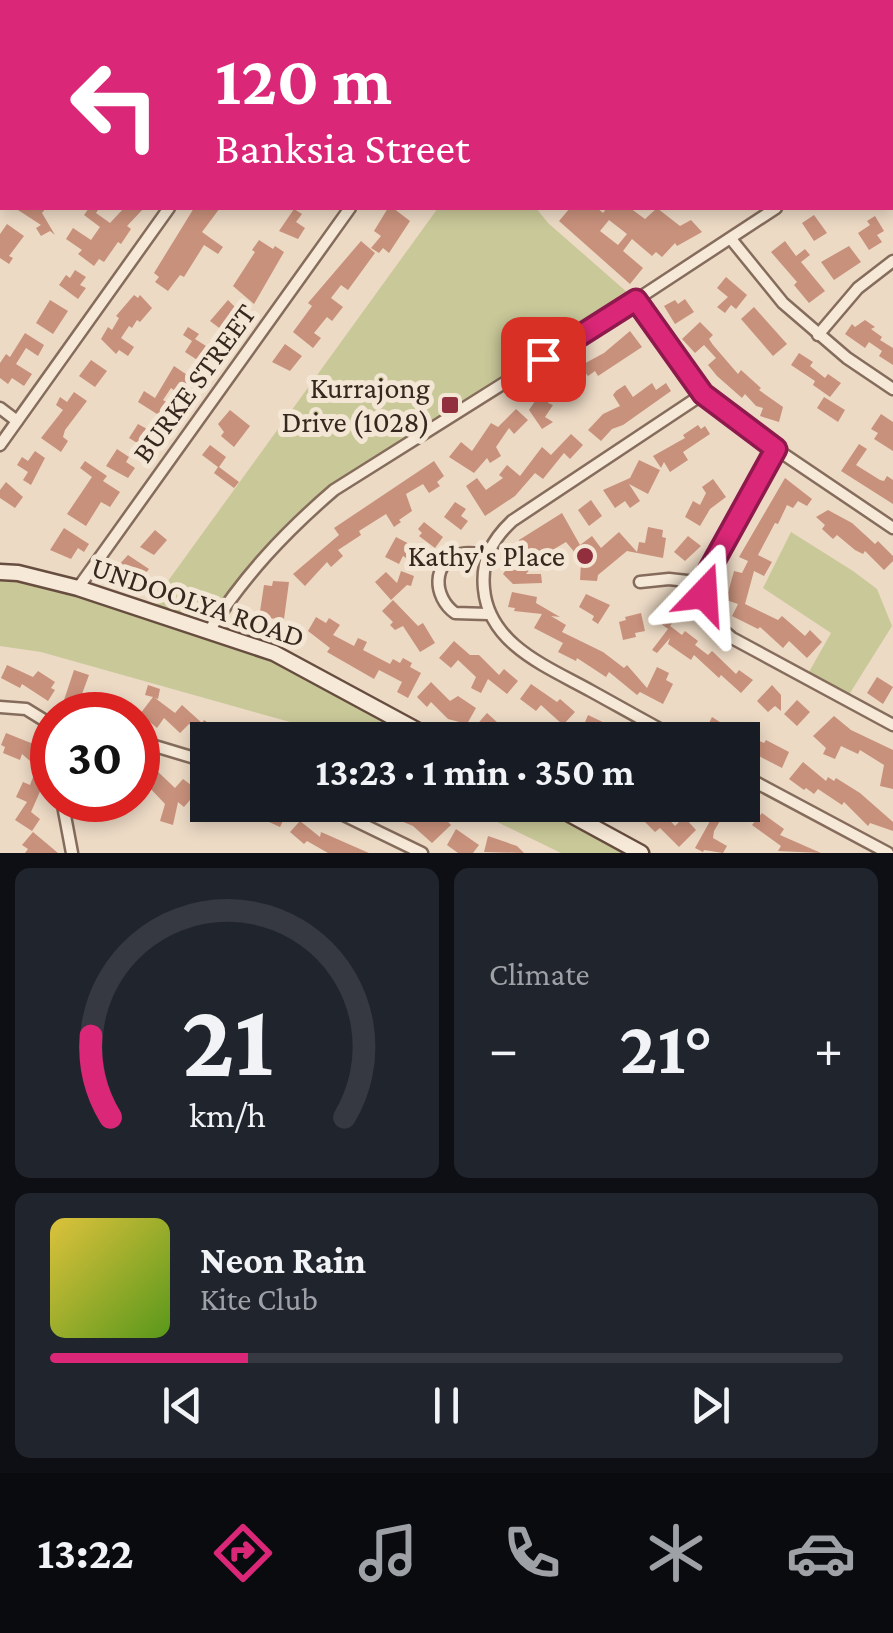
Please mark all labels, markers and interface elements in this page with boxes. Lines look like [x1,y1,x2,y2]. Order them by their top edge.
icon: left [50,40,180,170]
text: 120 m [215,41,392,119]
text: Banksia Street [215,123,470,173]
street label: BURKE STREET [125,297,262,468]
pin [501,317,586,402]
icon: arrive [516,332,571,387]
place label: Kurrajong Drive (1028) [281,371,430,439]
marker: Kurrajong Drive (1028) [439,394,461,416]
place label: Kathy's Place [408,539,565,573]
position arrow [652,542,756,646]
marker: Kathy's Place [574,545,596,567]
street label: UNDOOLYA ROAD [87,550,309,653]
speed limit sign: 30 [30,692,160,822]
text: 13:23 · 1 min · 350 m [316,751,634,793]
text: Climate [489,956,590,992]
text: 21 [181,982,273,1097]
text: 21° [619,1006,713,1089]
text: − [489,1018,518,1079]
text: + [814,1018,843,1079]
text: km/h [188,1095,266,1135]
text: Neon Rain [200,1239,366,1281]
text: Kite Club [200,1281,318,1317]
icon: previous [155,1378,210,1433]
icon: pause [419,1378,474,1433]
icon: next [683,1378,738,1433]
icon: directions [208,1518,278,1588]
icon: music [353,1518,423,1588]
icon: phone [497,1518,567,1588]
icon: climate [641,1518,711,1588]
icon: car [786,1518,856,1588]
text: 13:22 [37,1528,134,1578]

